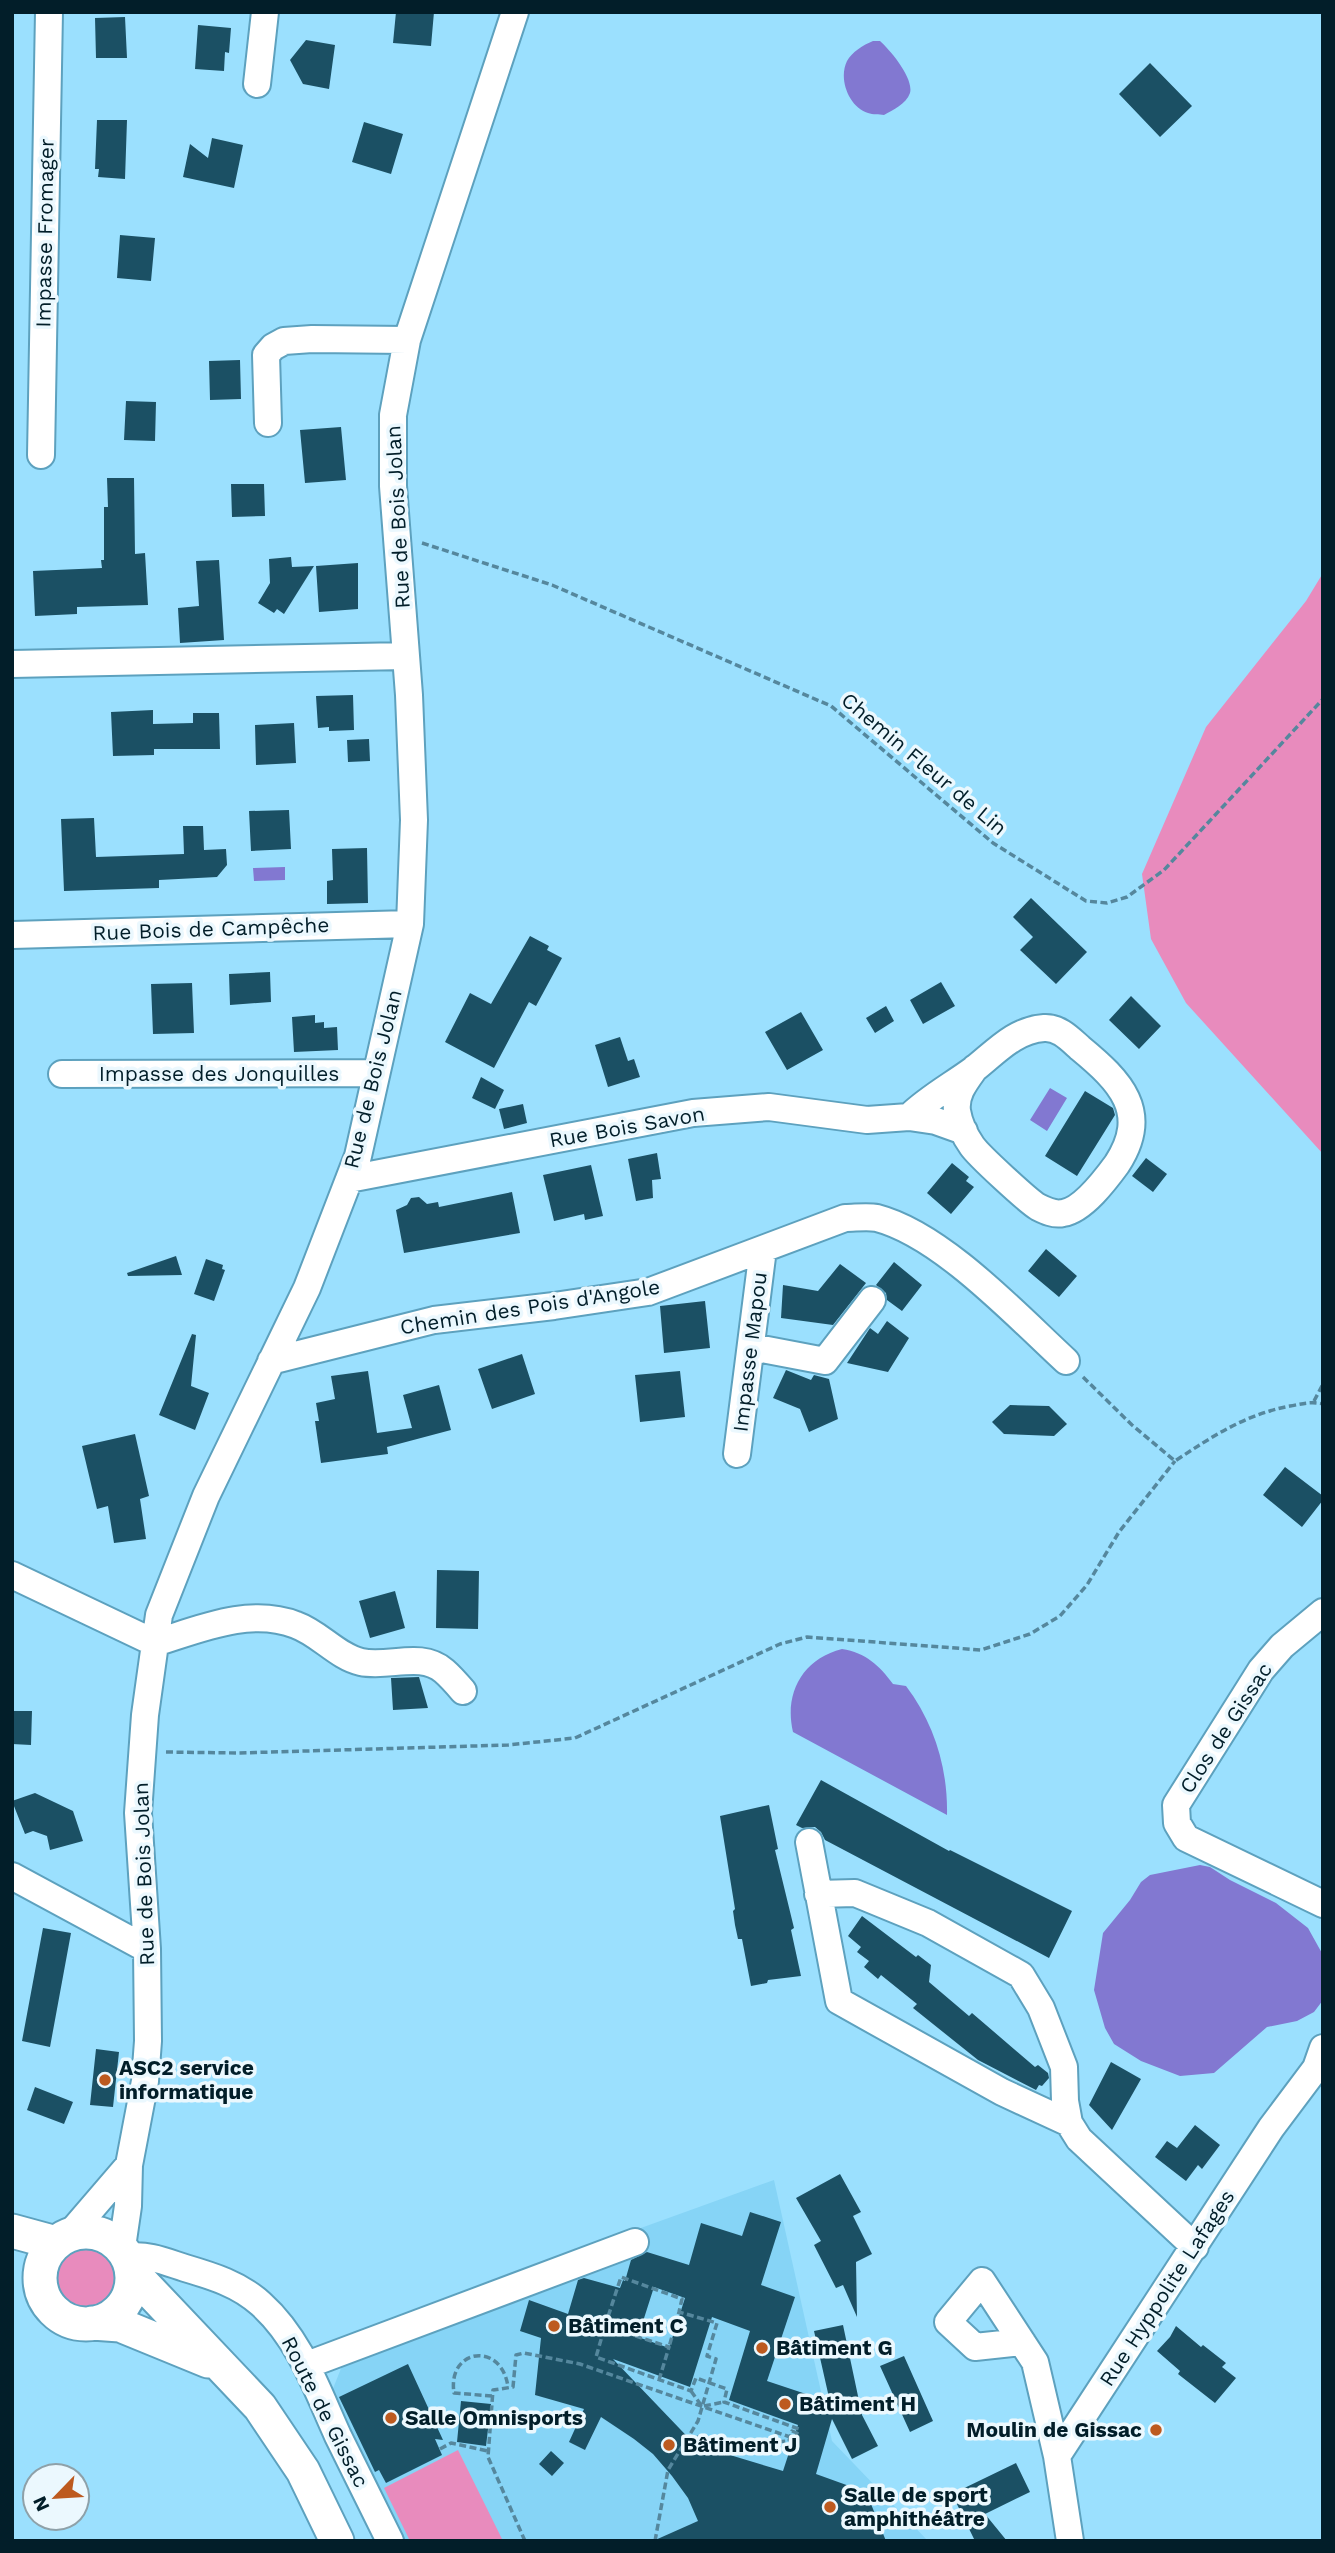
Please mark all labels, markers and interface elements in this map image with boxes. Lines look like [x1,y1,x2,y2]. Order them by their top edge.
street label: Impasse Fromager [30,138,59,328]
street label: Rue de Bois Jolan [380,425,415,609]
street label: Chemin Fleur de Lin [836,687,1012,840]
street label: Rue Bois de Campêche [92,912,330,945]
street label: Rue de Bois Jolan [338,987,407,1171]
street label: Impasse des Jonquilles [99,1061,339,1086]
street label: Rue Bois Savon [547,1101,707,1152]
street label: Impasse Mapou [727,1271,772,1433]
street label: Chemin des Pois d'Angole [398,1274,662,1339]
street label: Clos de Gissac [1174,1658,1277,1798]
street label: Rue de Bois Jolan [128,1782,159,1966]
place label: ASC2 service informatique [119,2055,254,2104]
marker: ASC2 service informatique [97,2072,113,2088]
street label: Rue Hyppolite Lafages [1094,2185,1240,2391]
place label: Bâtiment C [568,2313,684,2338]
marker: Bâtiment C [546,2318,562,2334]
street label: Route de Gissac [277,2332,374,2492]
place label: Bâtiment G [776,2335,893,2360]
marker: Bâtiment G [754,2340,770,2356]
place label: Bâtiment H [799,2391,916,2416]
marker: Bâtiment H [777,2396,793,2412]
place label: Salle Omnisports [405,2405,583,2430]
marker: Salle Omnisports [383,2410,399,2426]
place label: Moulin de Gissac [966,2417,1142,2442]
marker: Moulin de Gissac [1148,2422,1164,2438]
place label: Bâtiment J [683,2432,797,2457]
marker: Bâtiment J [661,2437,677,2453]
north arrow [21,2462,91,2532]
place label: Salle de sport amphithéâtre [844,2482,988,2531]
text: N [28,2493,54,2515]
marker: Salle de sport amphithéâtre [822,2499,838,2515]

